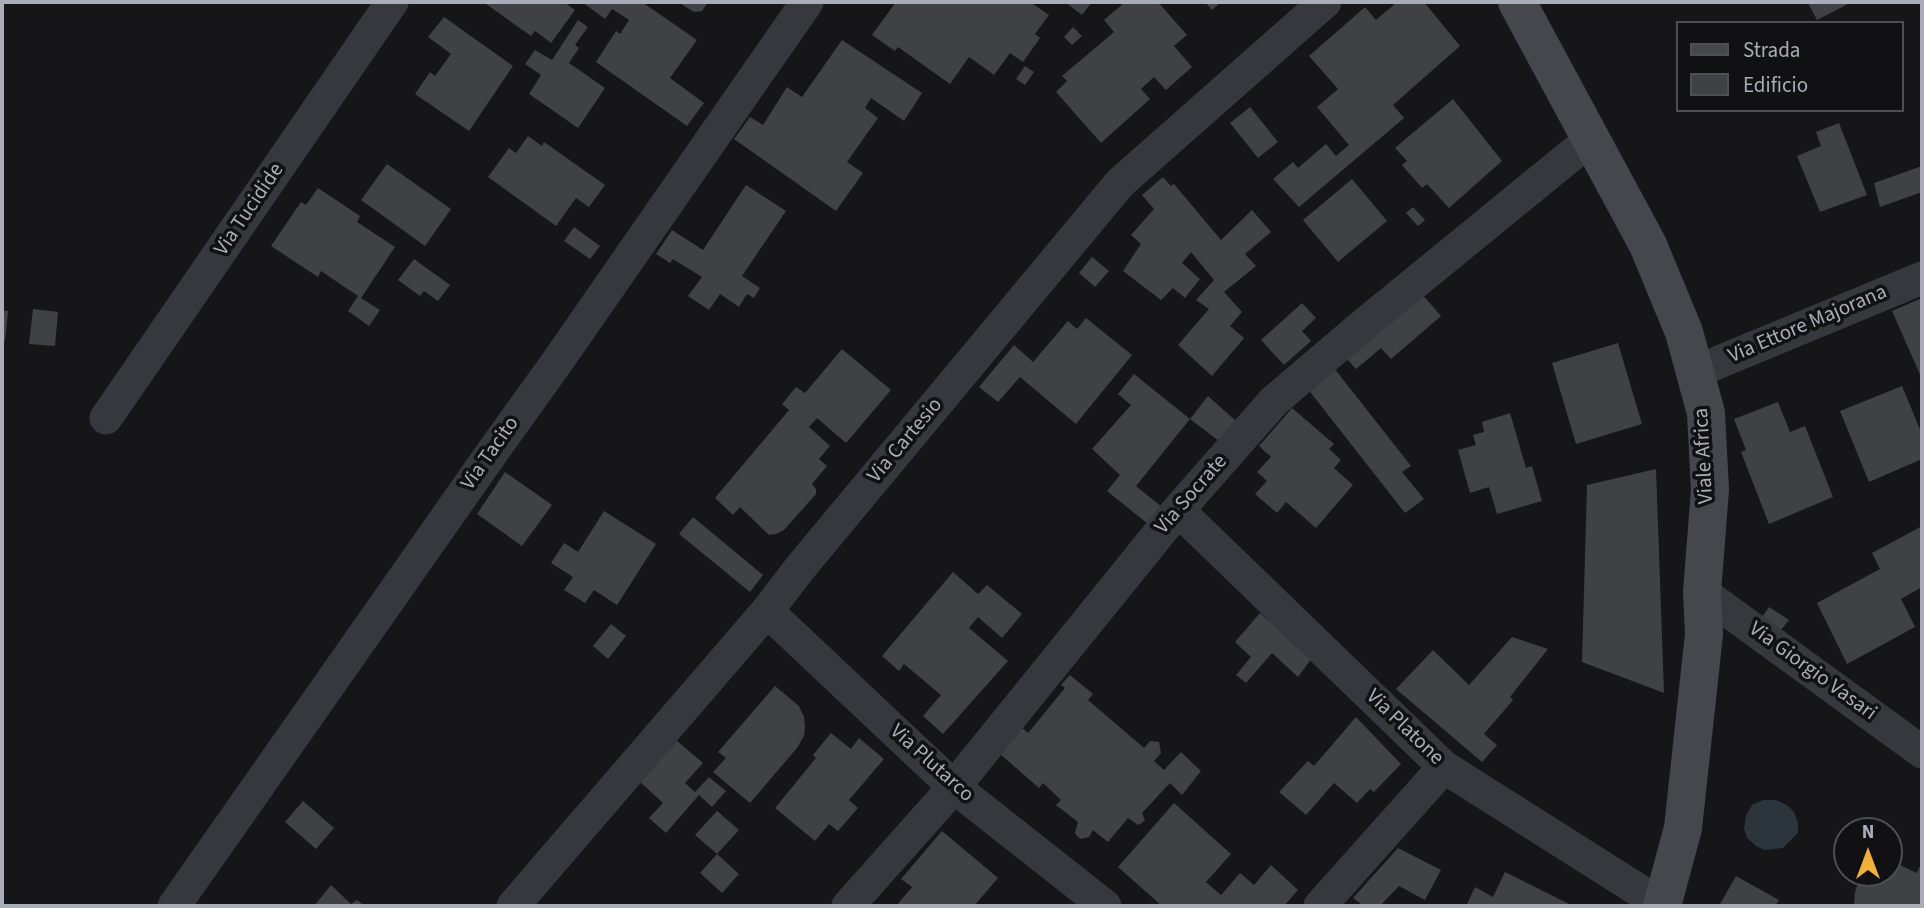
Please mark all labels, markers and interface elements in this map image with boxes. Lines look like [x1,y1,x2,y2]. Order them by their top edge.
legend [1675,21,1903,112]
text: Strada [1743,35,1800,65]
text: Edificio [1743,70,1808,100]
street label: Via Tucidide [210,159,290,261]
street label: Via Ettore Majorana [1725,280,1891,370]
street label: Via Cartesio [863,393,949,489]
street label: Viale Africa [1690,407,1720,505]
street label: Via Tacito [457,412,525,496]
street label: Via Socrate [1151,450,1233,540]
street label: Via Giorgio Vasari [1743,617,1881,727]
street label: Via Platone [1360,685,1448,771]
street label: Via Plutarco [884,720,978,808]
north arrow [1833,817,1903,887]
text: N [1862,819,1874,846]

